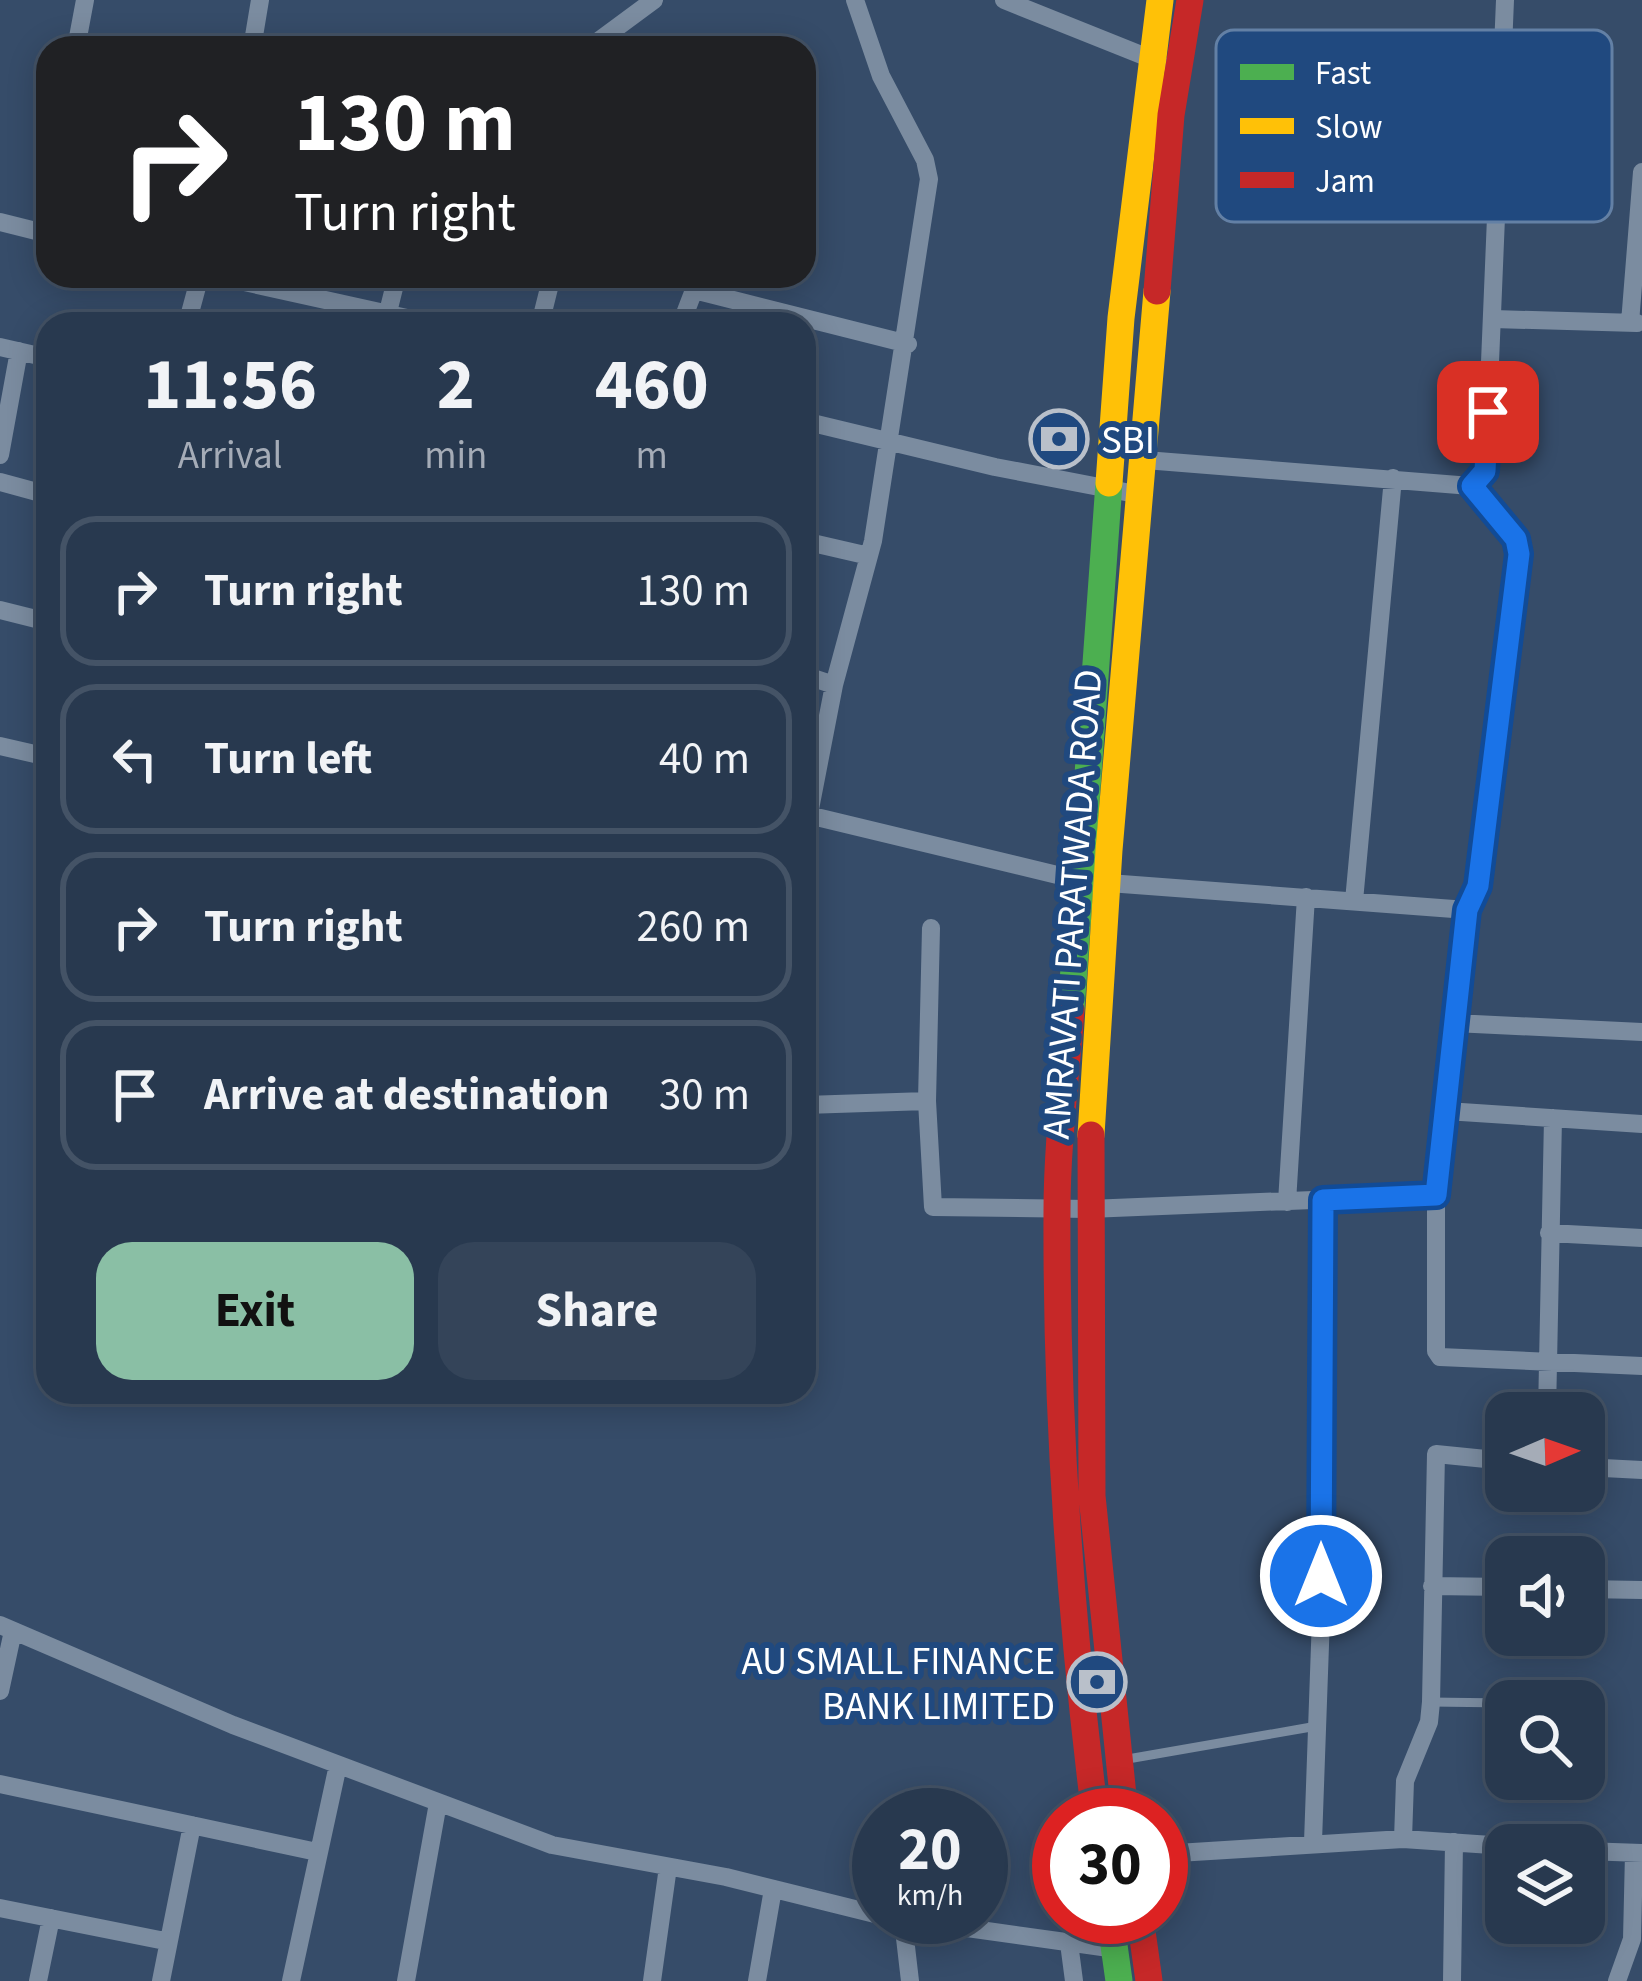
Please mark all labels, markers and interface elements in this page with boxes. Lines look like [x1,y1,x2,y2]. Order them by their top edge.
legend [1216,30,1612,222]
text: Fast [1315,50,1371,97]
text: 130 m [294,64,516,184]
icon: right [96,84,252,240]
text: Slow [1315,104,1383,151]
text: Jam [1315,158,1375,205]
text: Turn right [294,175,516,252]
text: 11:56 [143,334,317,437]
text: 2 [437,334,475,437]
text: 460 [595,334,709,437]
pin [1437,361,1539,463]
icon: arrive [1455,379,1521,445]
bank icon: SBI [1028,408,1090,470]
place label: SBI [1101,413,1155,469]
text: Arrival [178,428,283,484]
text: min [424,428,487,484]
text: m [636,428,668,484]
icon: right [102,558,168,624]
text: Turn right [204,559,403,623]
text: 130 m [637,559,750,623]
street label: AMRAVATI PARATWADA ROAD [1029,668,1117,1141]
icon: left [102,726,168,792]
text: Turn left [204,727,372,791]
text: 40 m [659,727,750,791]
icon: right [102,894,168,960]
text: Turn right [204,895,403,959]
text: 260 m [637,895,750,959]
icon: arrive [102,1062,168,1128]
text: Arrive at destination [204,1063,609,1127]
text: 30 m [659,1063,750,1127]
button: Exit [96,1242,414,1380]
button: Share [438,1242,756,1380]
north arrow [1485,1392,1605,1512]
map controls [1485,1392,1605,1944]
position arrow [1258,1513,1384,1639]
button: sound [1485,1536,1605,1656]
place label: AU SMALL FINANCE BANK LIMITED [741,1634,1055,1735]
bank icon: AU SMALL FINANCE BANK LIMITED [1066,1651,1128,1713]
button: search [1485,1680,1605,1800]
speed limit sign: 30 [1032,1788,1188,1944]
text: 20 [898,1808,962,1893]
button: layers [1485,1824,1605,1944]
text: km/h [897,1874,963,1917]

